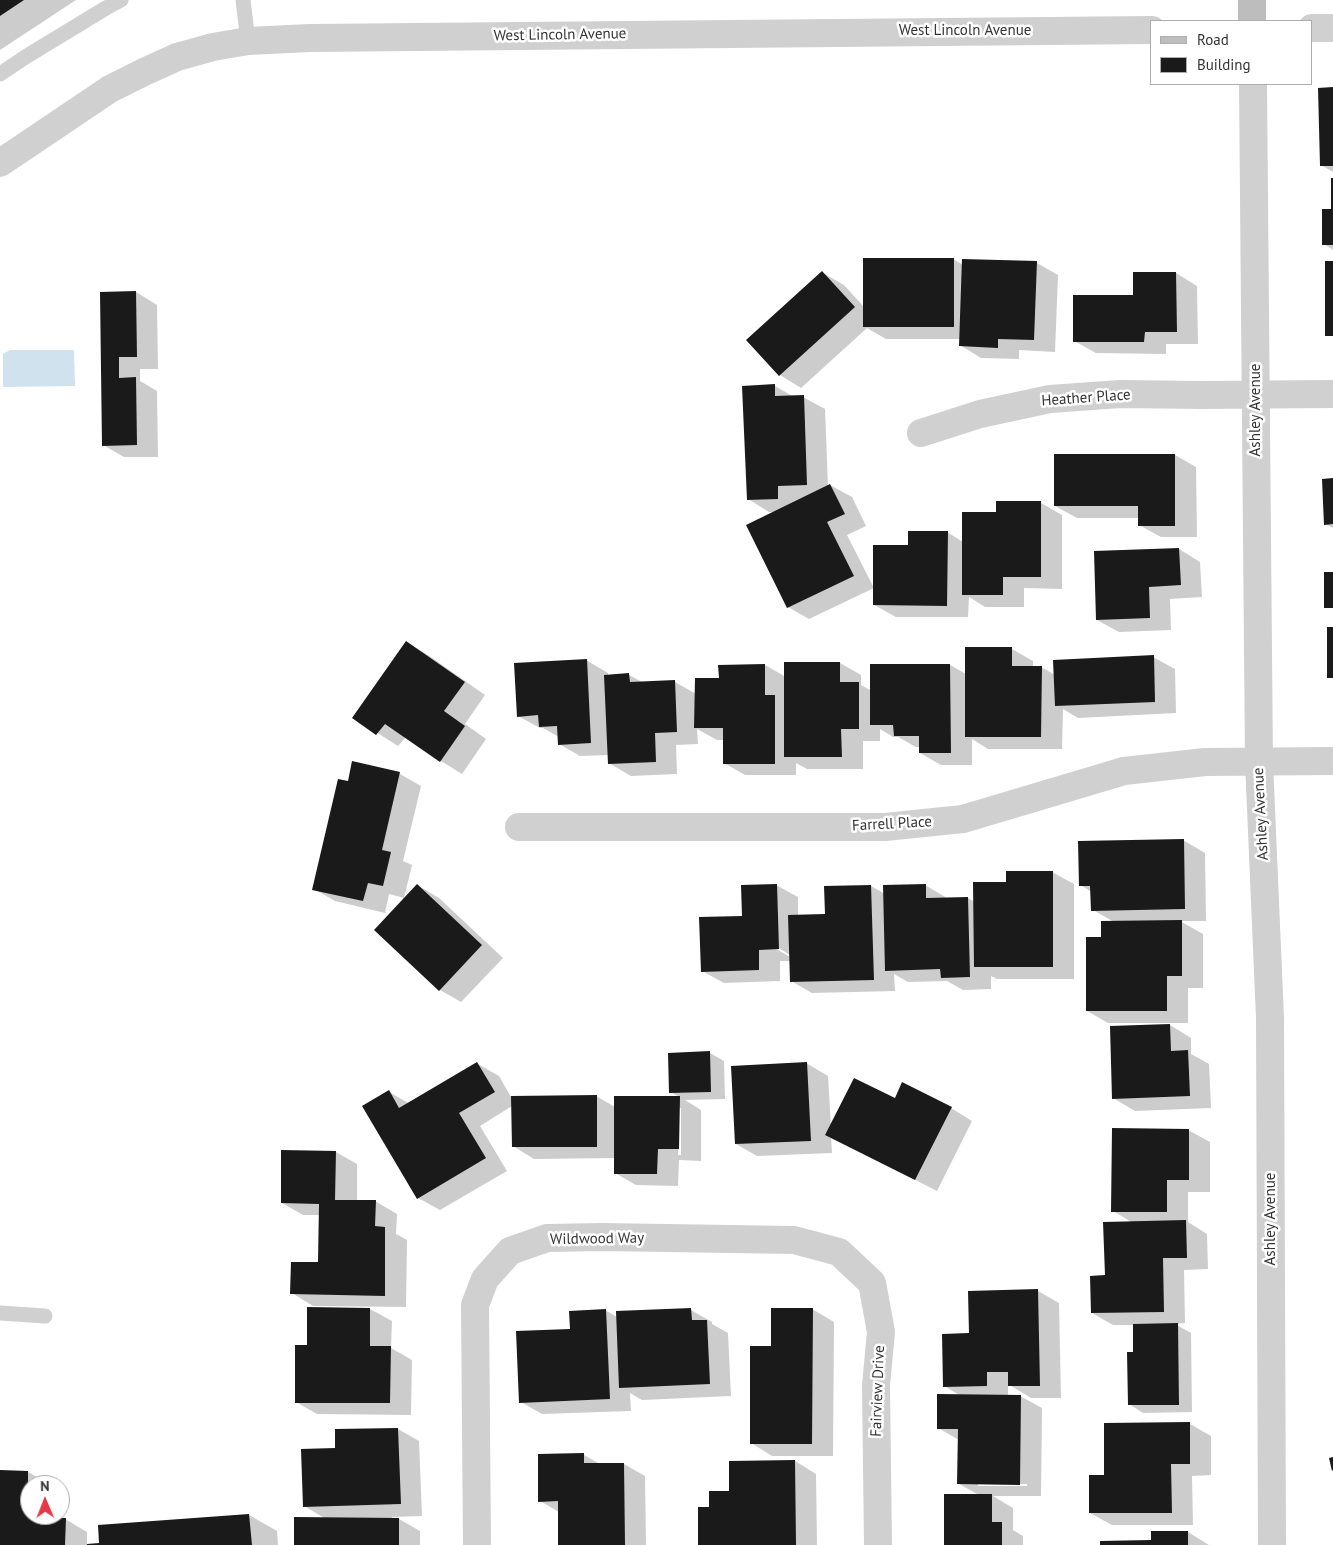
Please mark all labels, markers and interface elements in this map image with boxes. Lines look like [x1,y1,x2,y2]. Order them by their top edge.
legend [1150,20,1313,85]
street label: West Lincoln Avenue [899,22,1031,40]
street label: West Lincoln Avenue [494,25,626,45]
text: Road [1197,30,1229,49]
text: Building [1197,55,1251,74]
street label: Ashley Avenue [1247,364,1265,456]
street label: Heather Place [1041,386,1131,410]
street label: Ashley Avenue [1250,767,1272,861]
street label: Farrell Place [852,813,932,835]
street label: Ashley Avenue [1262,1173,1280,1265]
street label: Wildwood Way [550,1229,644,1249]
street label: Fairview Drive [867,1345,889,1437]
north arrow [20,1475,70,1525]
text: N [40,1477,50,1495]

